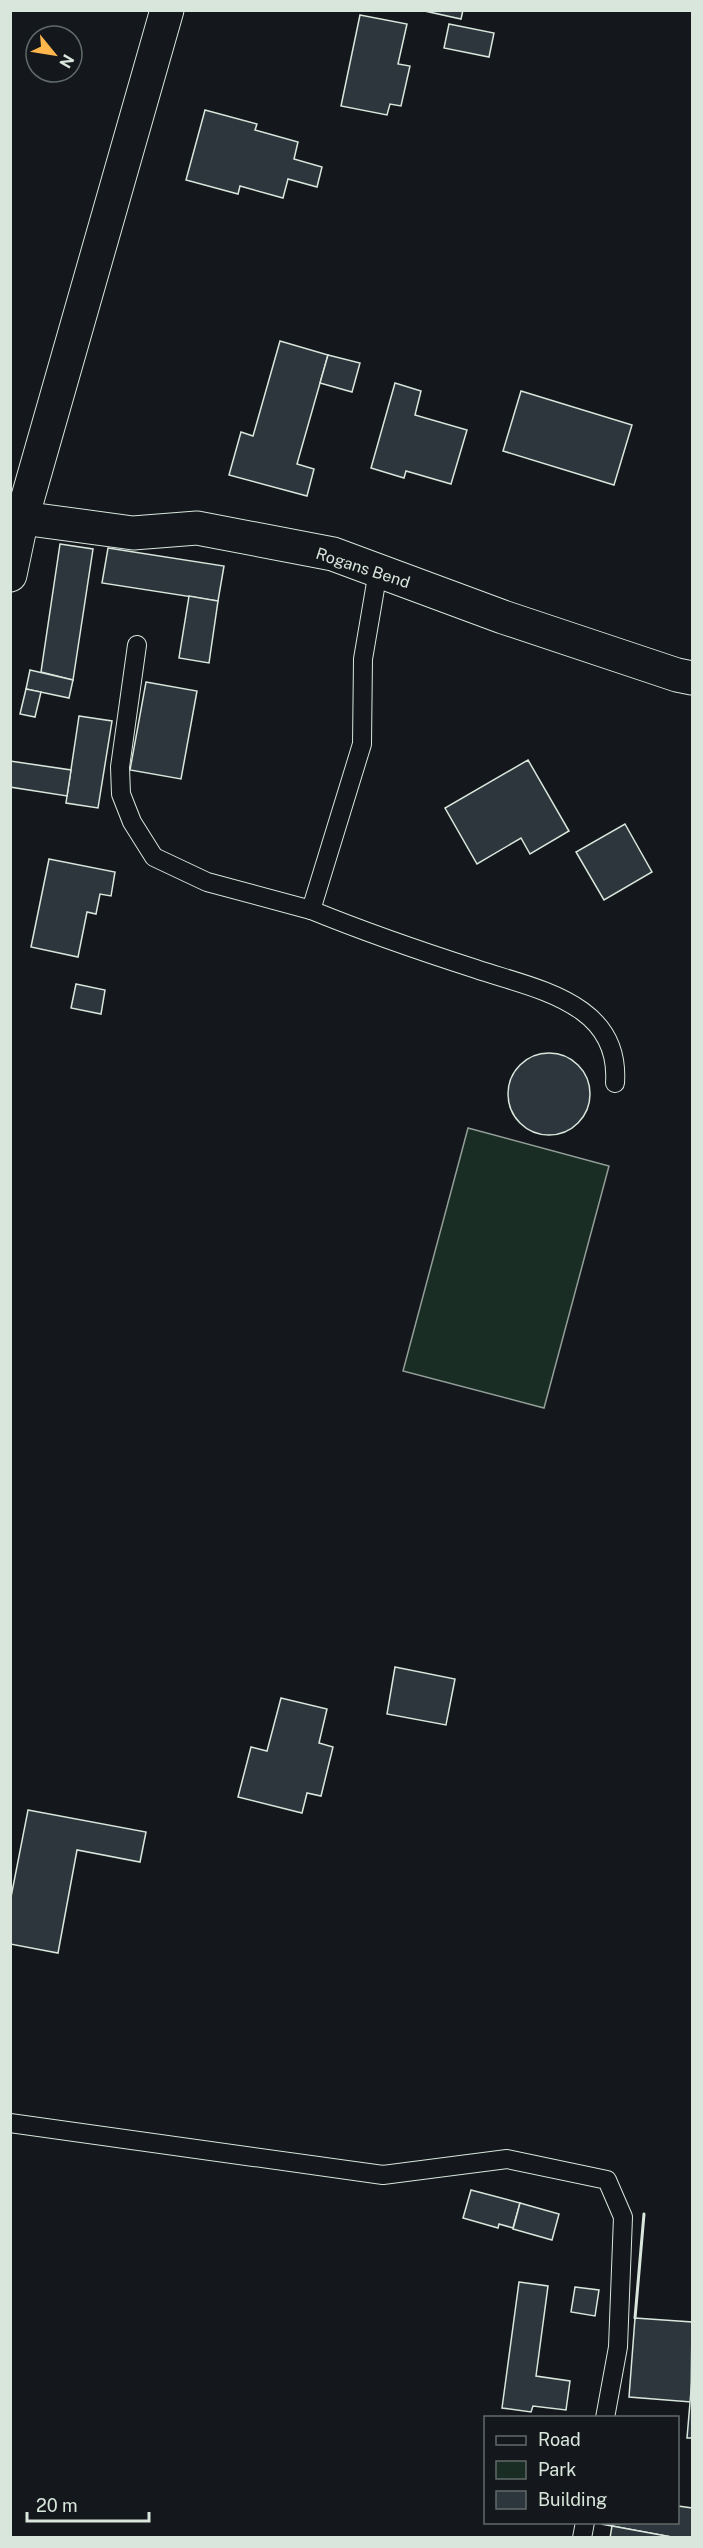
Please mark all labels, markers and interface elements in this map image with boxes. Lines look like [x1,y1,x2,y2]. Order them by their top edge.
north arrow [24,24,84,84]
text: N [55,51,78,71]
street label: Rogans Bend [314,544,412,592]
legend [484,2416,679,2524]
text: Road [538,2429,581,2450]
text: Park [538,2459,576,2480]
scale bar [27,2485,148,2523]
text: Building [538,2489,607,2510]
text: 20 m [36,2495,78,2516]

